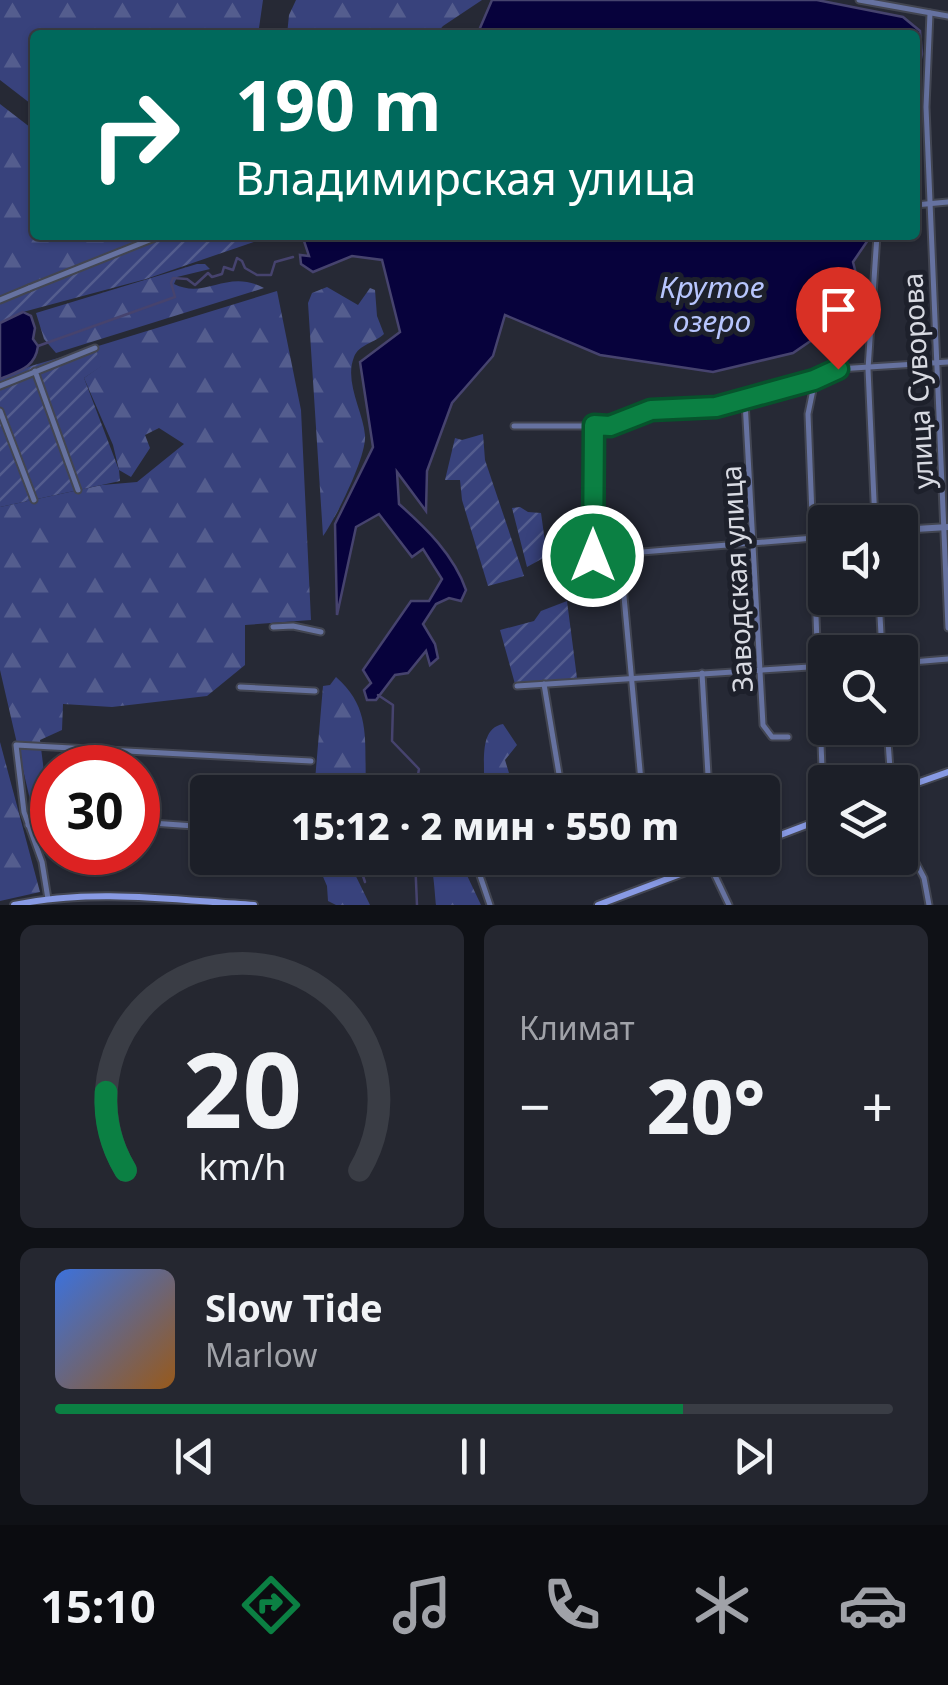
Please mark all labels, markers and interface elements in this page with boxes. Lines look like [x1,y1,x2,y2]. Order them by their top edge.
text: 190 m [235,56,442,152]
icon: right [70,70,200,200]
text: Владимирская улица [235,147,696,208]
water label: Крутое озеро [660,266,765,341]
pin [796,267,881,370]
street label: улица Суворова [892,272,942,490]
icon: arrive [811,282,866,337]
street label: Заводская улица [711,464,761,694]
position arrow [541,504,645,608]
map controls [808,505,918,875]
button: sound [808,505,918,615]
button: search [808,635,918,745]
speed limit sign: 30 [30,745,160,875]
button: layers [808,765,918,875]
text: 15:12 · 2 мин · 550 m [291,799,679,851]
text: Климат [519,1006,635,1049]
text: 20 [183,1017,301,1158]
text: 20° [647,1054,765,1156]
text: − [519,1068,550,1143]
text: + [862,1068,893,1143]
text: km/h [198,1142,286,1190]
text: Slow Tide [205,1281,383,1333]
text: Marlow [205,1333,317,1376]
icon: previous [167,1429,222,1484]
icon: pause [446,1429,501,1484]
icon: next [726,1429,781,1484]
icon: directions [236,1570,306,1640]
icon: music [387,1570,457,1640]
icon: phone [537,1570,607,1640]
icon: climate [687,1570,757,1640]
icon: car [838,1570,908,1640]
text: 15:10 [40,1575,156,1636]

